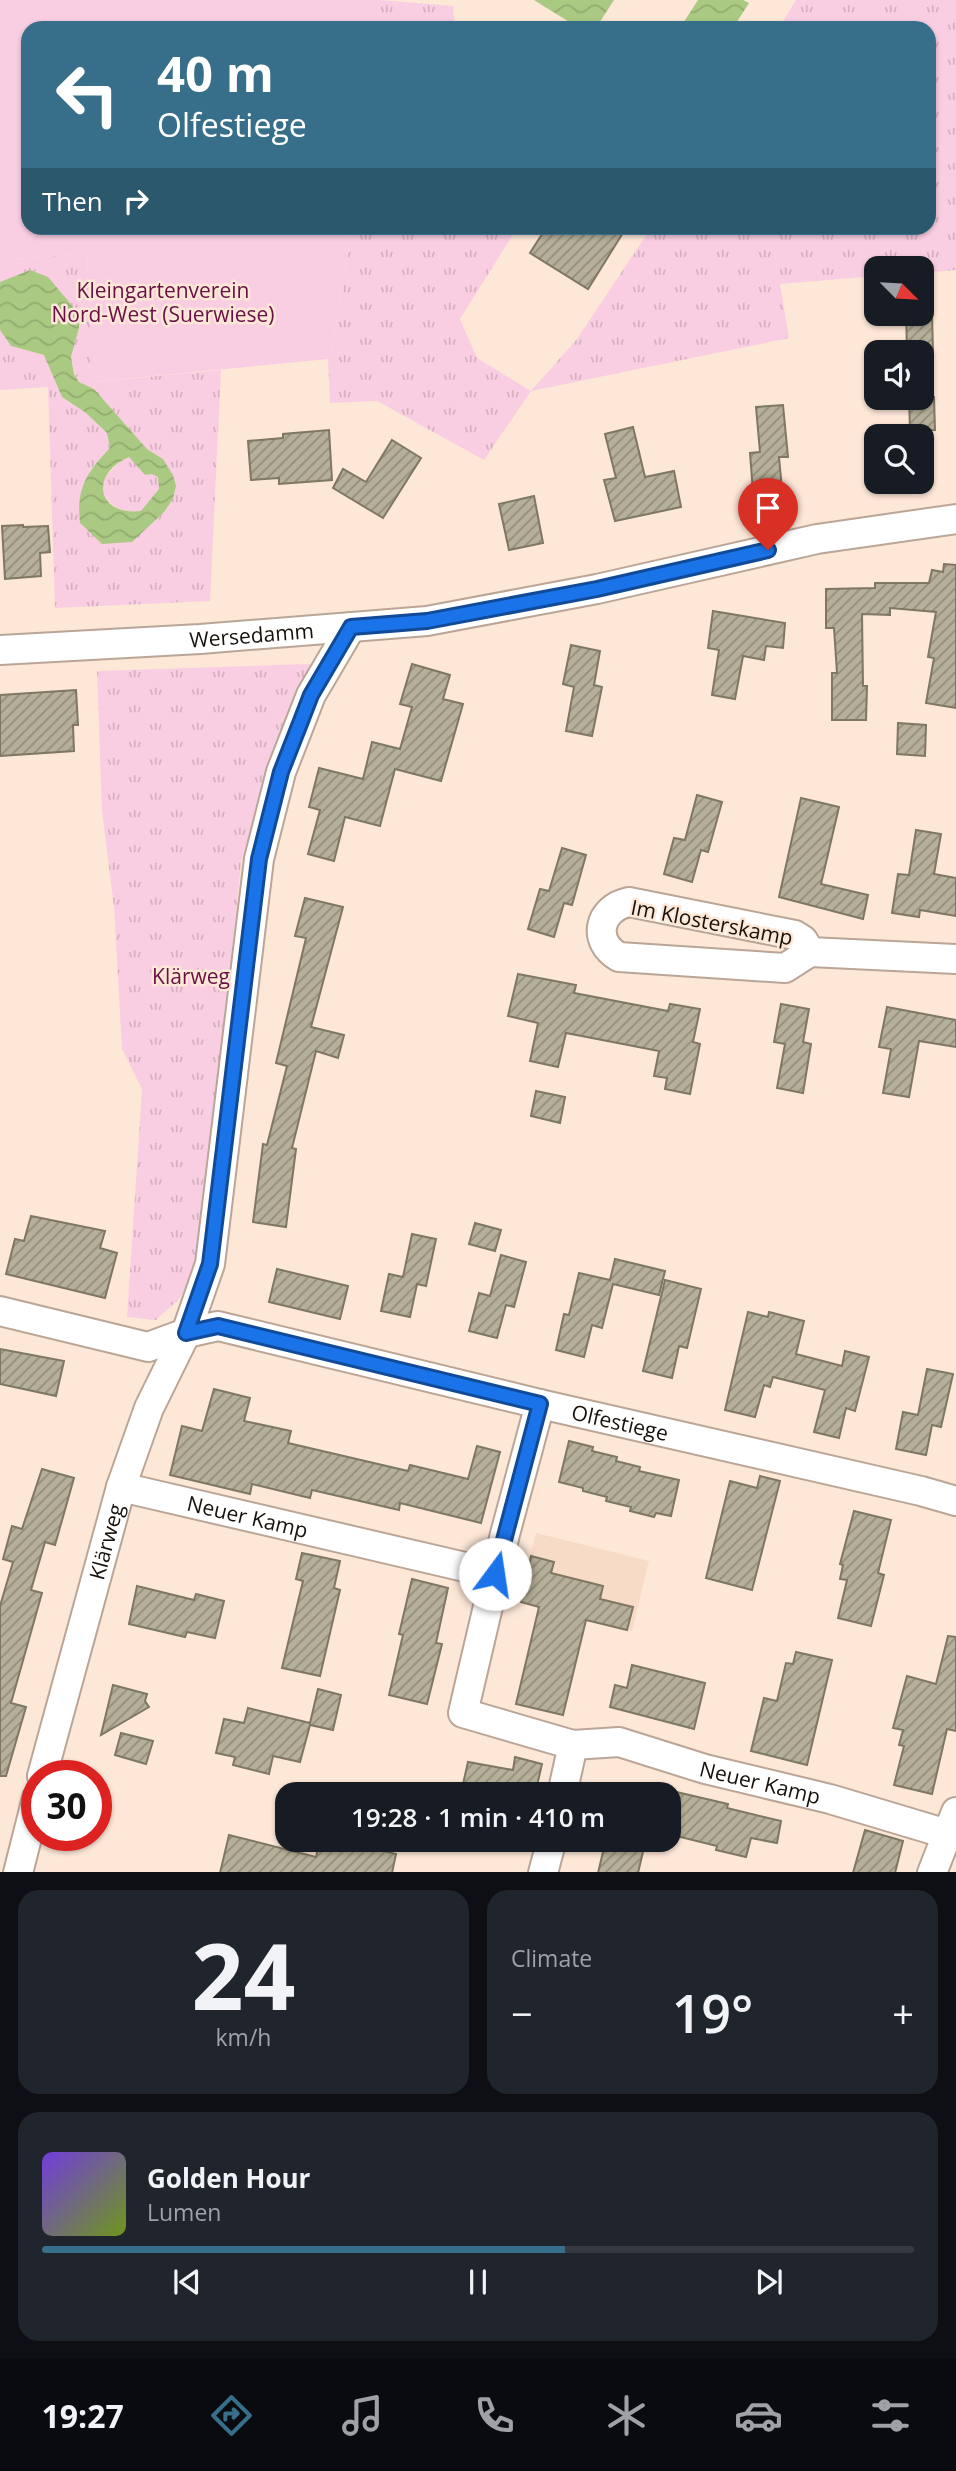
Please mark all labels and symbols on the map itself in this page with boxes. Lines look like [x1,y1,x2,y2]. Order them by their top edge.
north arrow [864,256,934,326]
park label: Kleingartenverein Nord-West (Suerwiese) [51,276,275,328]
pin [738,478,798,550]
street label: Wersedamm [188,616,315,654]
street label: Im Klosterskamp [629,893,795,951]
park label: Klärweg [152,962,230,990]
street label: Olfestiege [569,1398,671,1447]
street label: Neuer Kamp [184,1489,311,1544]
street label: Klärweg [82,1500,130,1583]
position arrow [458,1537,532,1611]
street label: Neuer Kamp [697,1754,823,1810]
speed limit sign: 30 [21,1760,112,1851]

